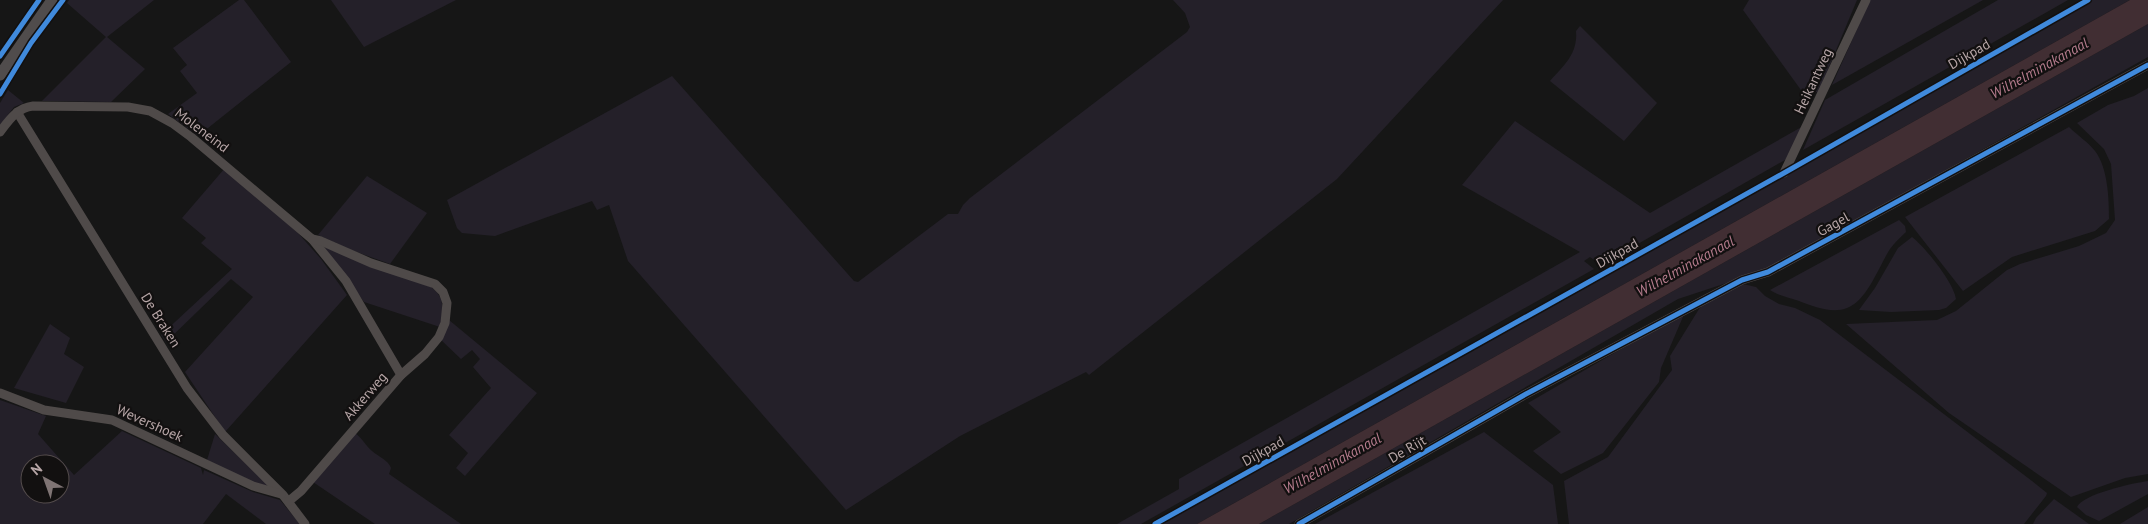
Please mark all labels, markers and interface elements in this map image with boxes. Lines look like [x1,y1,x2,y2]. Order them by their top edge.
water label: Wilhelminakanaal [1987,33,2091,103]
street label: Dijkpad [1945,35,1993,73]
street label: Heikantweg [1790,45,1836,117]
street label: Moleneind [171,104,233,156]
street label: Gagel [1814,208,1852,240]
water label: Wilhelminakanaal [1633,231,1737,301]
street label: Dijkpad [1593,234,1641,272]
street label: De Braken [137,289,185,351]
street label: Akkerweg [339,368,391,424]
street label: Wevershoek [114,400,186,446]
water label: Wilhelminakanaal [1280,428,1384,498]
street label: De Rijt [1385,431,1429,467]
street label: Dijkpad [1239,432,1287,470]
north arrow [20,454,70,504]
text: N [27,459,46,479]

